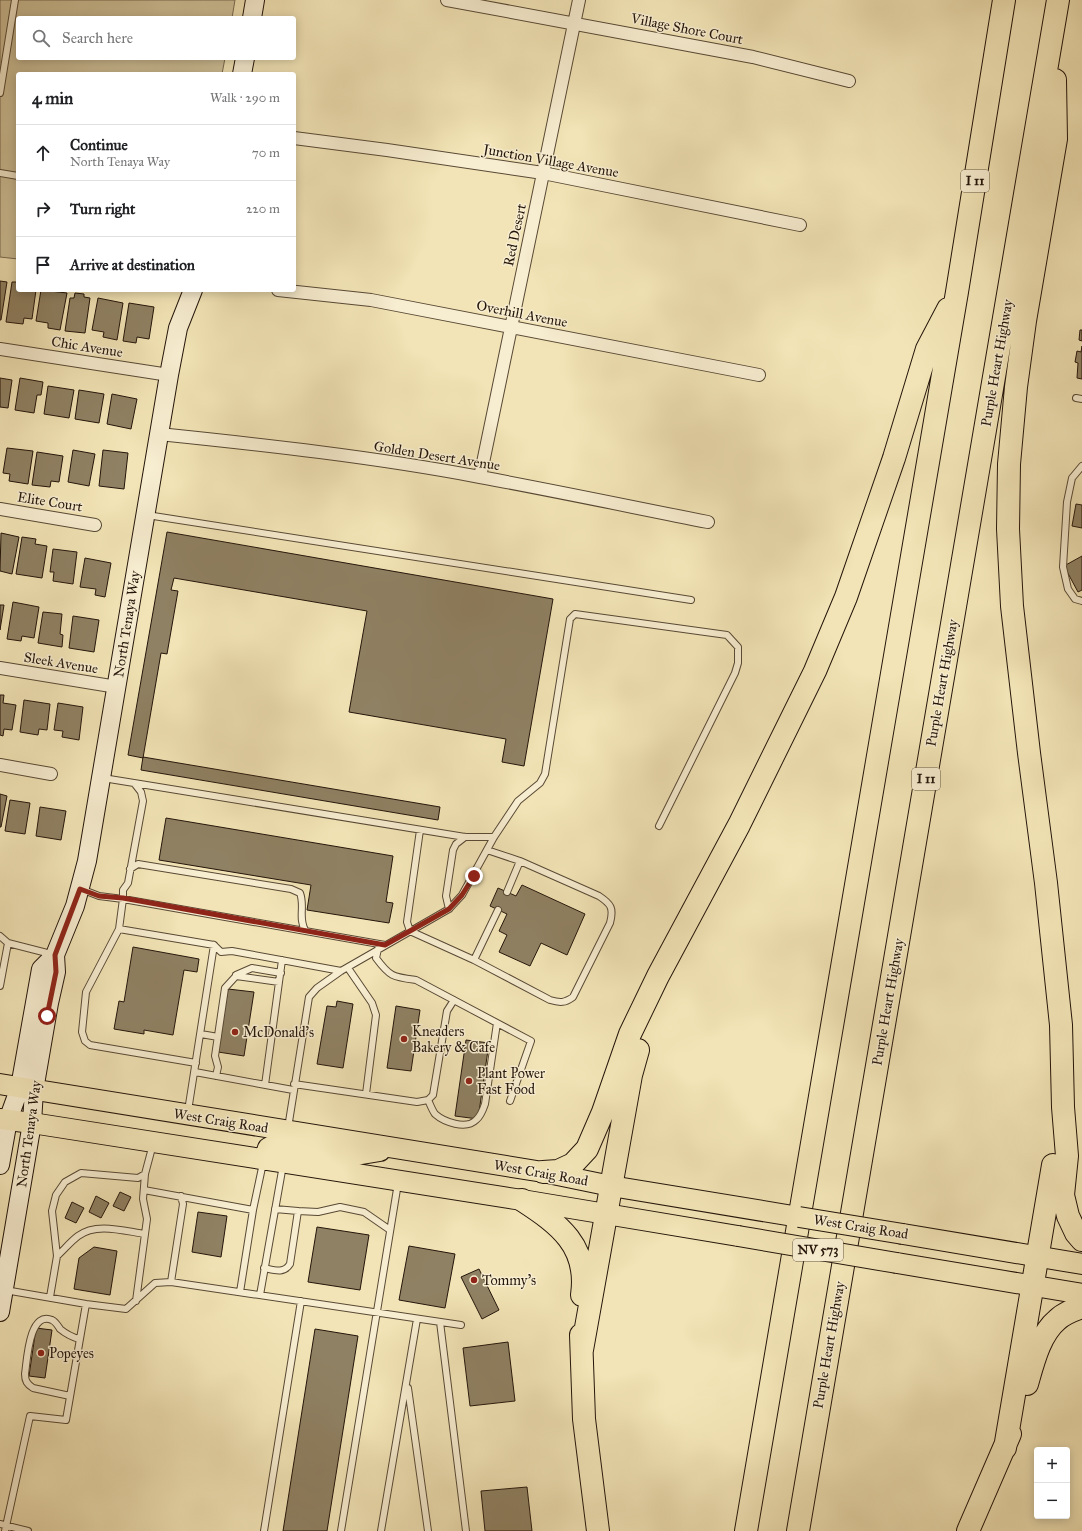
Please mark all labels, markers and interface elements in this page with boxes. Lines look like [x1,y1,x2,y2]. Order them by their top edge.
street label: Village Shore Court [629,10,744,48]
search box [16,16,296,60]
icon: search [30,27,52,49]
text: Search here [62,29,133,47]
text: 4 min [32,88,73,109]
text: Walk · 290 m [210,90,280,106]
text: Continue [70,136,128,154]
street label: Junction Village Avenue [480,140,620,182]
icon: ahead [32,142,54,164]
text: 70 m [252,145,280,161]
text: North Tenaya Way [70,154,170,170]
road number: I 11 [961,170,989,192]
icon: right [32,198,54,220]
text: Turn right [70,200,135,218]
text: 220 m [246,201,280,217]
street label: Red Desert [500,202,530,268]
icon: arrive [32,254,54,276]
text: Arrive at destination [70,256,195,274]
street label: Overhill Avenue [475,297,569,331]
street label: Purple Heart Highway [977,298,1017,428]
street label: Chic Avenue [50,333,124,361]
street label: Golden Desert Avenue [373,438,502,474]
street label: Elite Court [16,488,84,516]
street label: North Tenaya Way [110,569,144,679]
street label: Purple Heart Highway [922,618,962,748]
street label: Sleek Avenue [23,649,100,677]
road number: I 11 [912,768,940,790]
route end [465,867,483,885]
street label: Purple Heart Highway [868,937,908,1067]
route start [38,1007,56,1025]
place label: Kneaders Bakery & Cafe [412,1023,495,1056]
place label: McDonald's [243,1024,314,1041]
marker: McDonald's [230,1027,240,1037]
marker: Kneaders Bakery & Cafe [399,1034,409,1044]
place label: Plant Power Fast Food [477,1065,546,1098]
marker: Plant Power Fast Food [464,1076,474,1086]
street label: North Tenaya Way [13,1079,45,1189]
street label: West Craig Road [172,1105,270,1137]
street label: West Craig Road [492,1156,590,1190]
street label: West Craig Road [812,1211,910,1243]
road number: NV 573 [793,1239,843,1261]
place label: Tommy’s [482,1272,536,1289]
marker: Tommy’s [469,1275,479,1285]
street label: Purple Heart Highway [809,1280,849,1410]
place label: Popeyes [49,1345,94,1362]
marker: Popeyes [36,1348,46,1358]
map controls [1034,1447,1070,1519]
button: + [1034,1447,1070,1483]
button: − [1034,1483,1070,1519]

